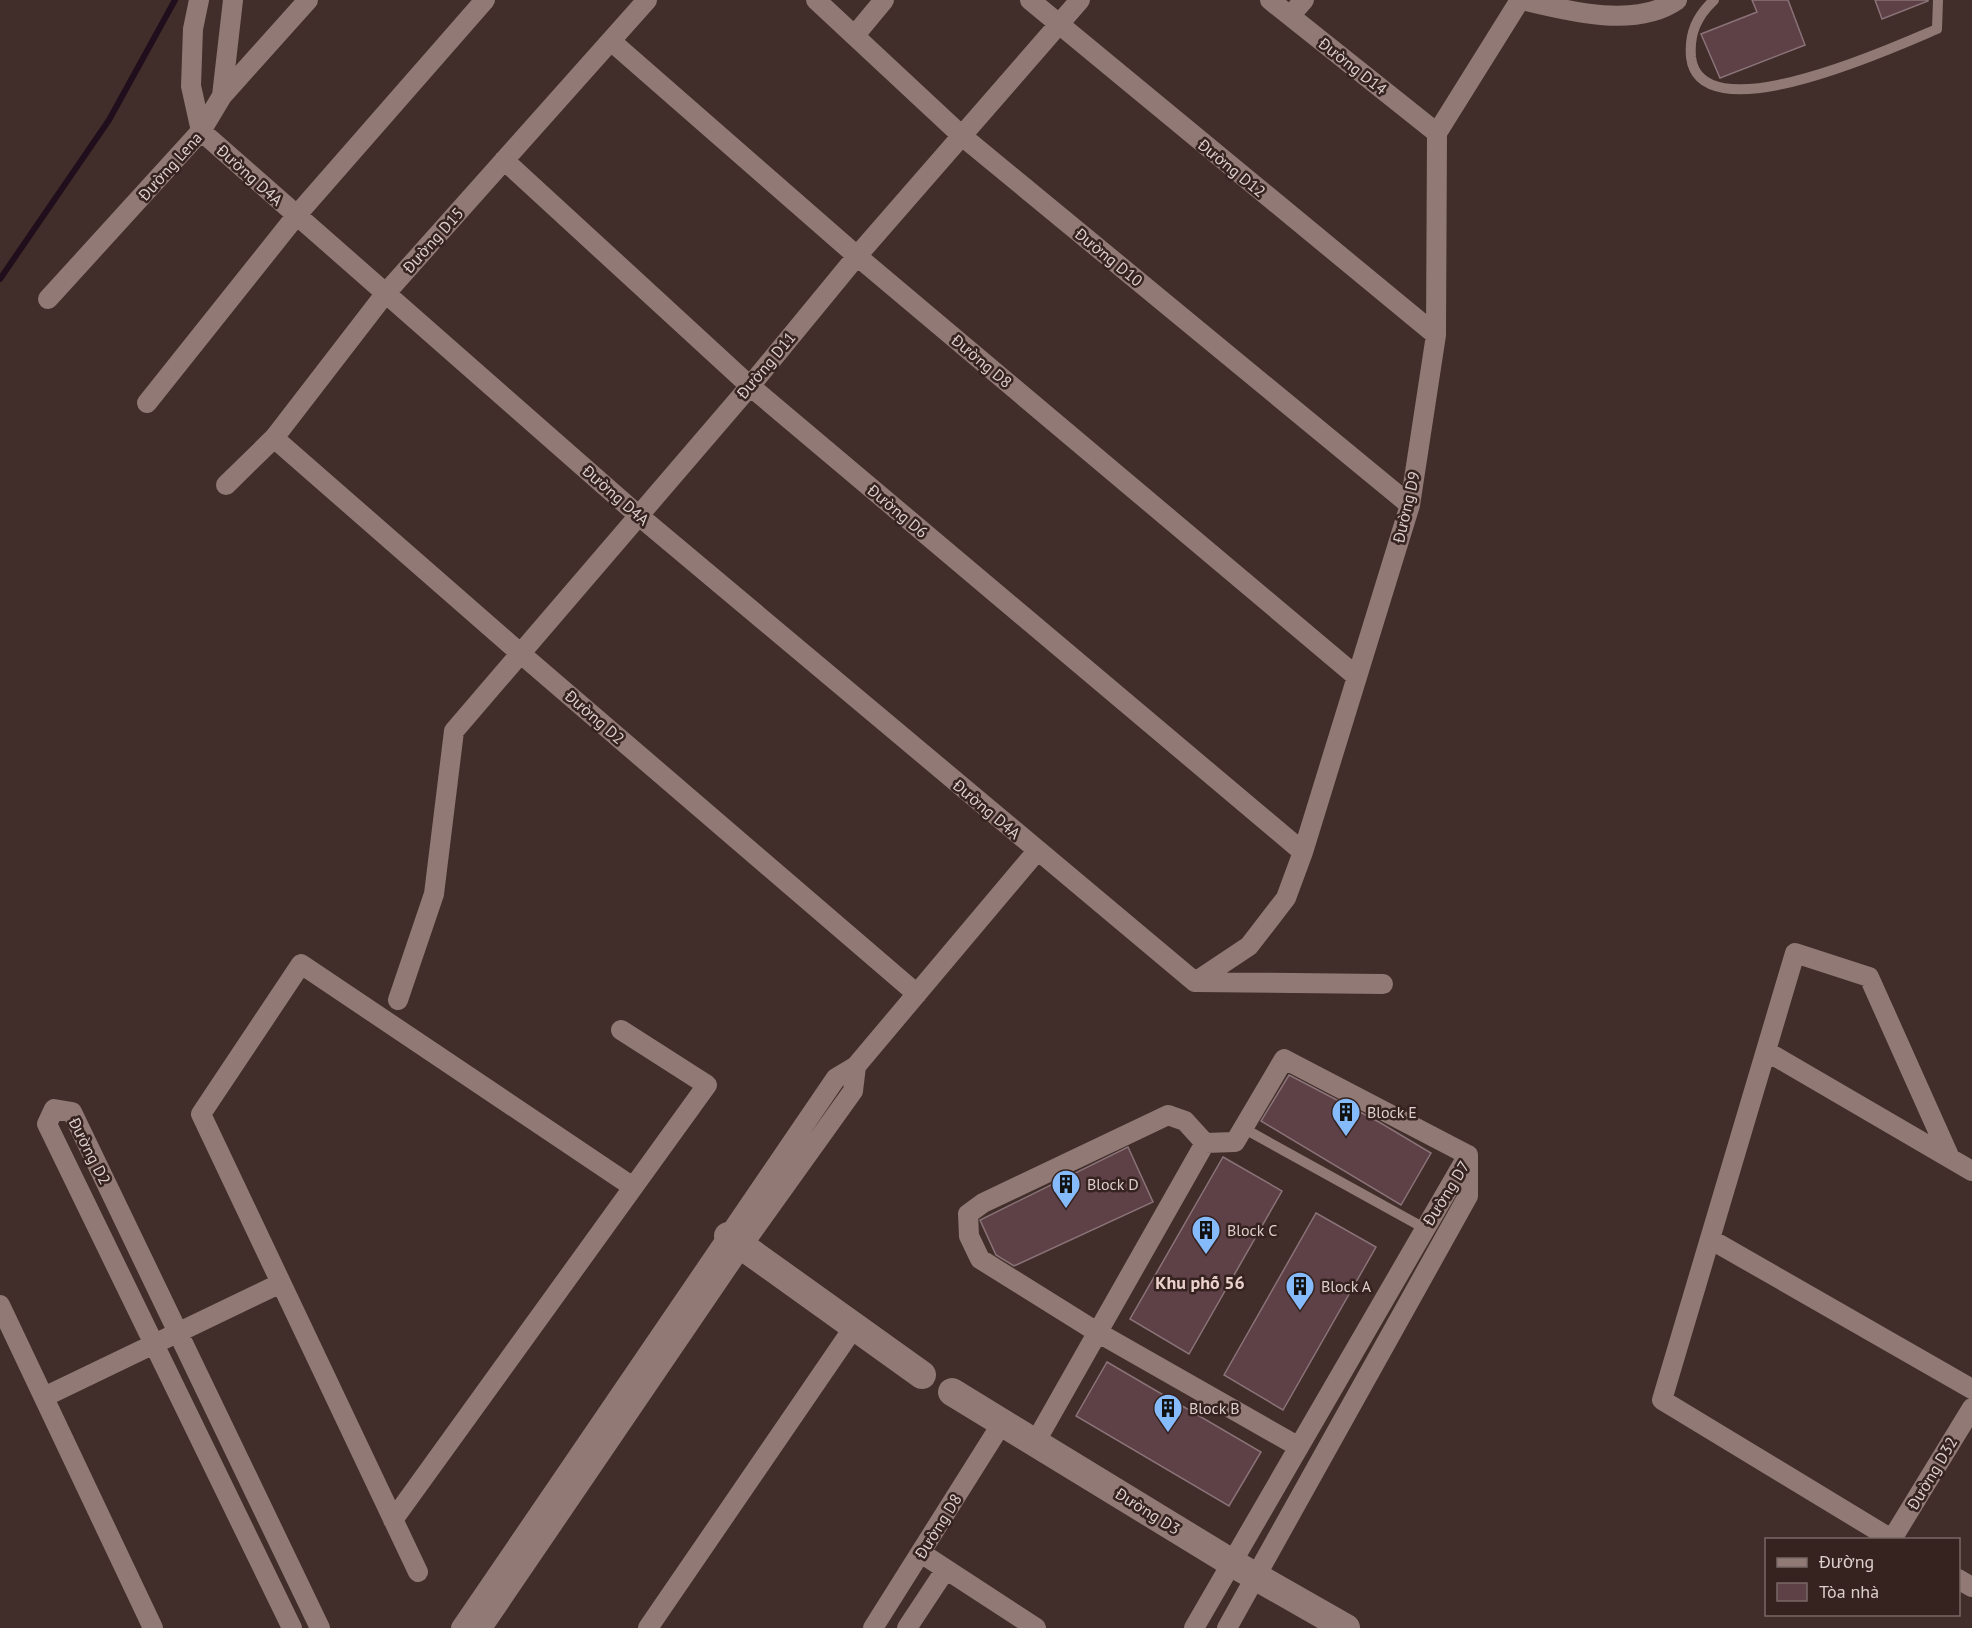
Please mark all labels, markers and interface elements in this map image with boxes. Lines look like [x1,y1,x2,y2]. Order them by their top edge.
street label: Đường D14 [1314,32,1391,99]
street label: Đường Lena [133,128,206,205]
street label: Đường D12 [1193,134,1270,201]
street label: Đường D4A [212,139,288,210]
street label: Đường D15 [398,203,468,278]
street label: Đường D10 [1070,223,1147,291]
street label: Đường D11 [732,327,800,403]
street label: Đường D8 [947,329,1016,392]
street label: Đường D4A [578,460,654,530]
street label: Đường D9 [1388,469,1424,546]
street label: Đường D6 [863,479,932,542]
street label: Đường D2 [560,685,629,748]
street label: Đường D4A [948,774,1025,843]
building icon: Block E [1330,1096,1362,1138]
place label: Block E [1367,1102,1417,1122]
street label: Đường D2 [64,1113,115,1188]
street label: Đường D7 [1418,1157,1474,1230]
building icon: Block D [1050,1168,1082,1210]
place label: Block D [1087,1174,1139,1194]
building icon: Block C [1190,1214,1222,1256]
place label: Block C [1227,1220,1277,1240]
building icon: Block A [1284,1270,1316,1312]
district label: Khu phố 56 [1155,1271,1245,1294]
place label: Block A [1321,1276,1372,1296]
building icon: Block B [1152,1392,1184,1434]
place label: Block B [1189,1398,1240,1418]
street label: Đường D32 [1902,1433,1961,1514]
street label: Đường D3 [1111,1483,1184,1539]
street label: Đường D8 [910,1490,966,1563]
legend [1765,1538,1960,1616]
text: Đường [1818,1550,1874,1573]
text: Tòa nhà [1819,1580,1879,1603]

